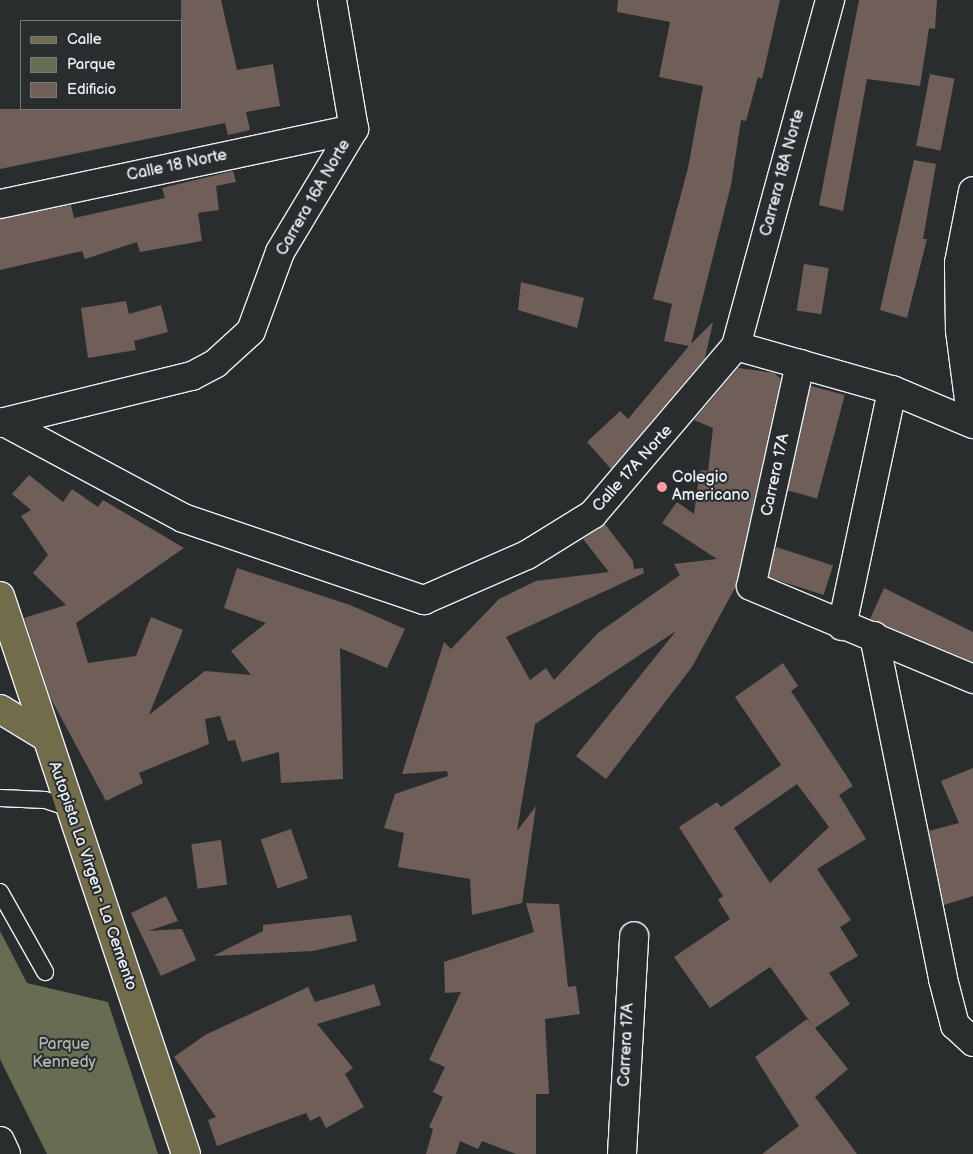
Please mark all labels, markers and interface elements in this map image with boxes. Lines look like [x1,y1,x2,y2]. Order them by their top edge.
legend [20,20,182,110]
text: Calle [67,30,102,49]
text: Parque [67,55,115,74]
text: Edificio [67,80,116,99]
street label: Carrera 18A Norte [757,107,809,239]
street label: Carrera 16A Norte [273,136,355,260]
street label: Calle 18 Norte [125,146,229,186]
street label: Calle 17A Norte [589,422,677,516]
street label: Carrera 17A [758,432,794,518]
place label: Colegio Americano [672,468,750,506]
marker: Colegio Americano [656,481,668,493]
street label: Autopista La Virgen - La Cemento [43,758,141,994]
street label: Carrera 17A [615,1003,639,1087]
park label: Parque Kennedy [32,1035,96,1073]

